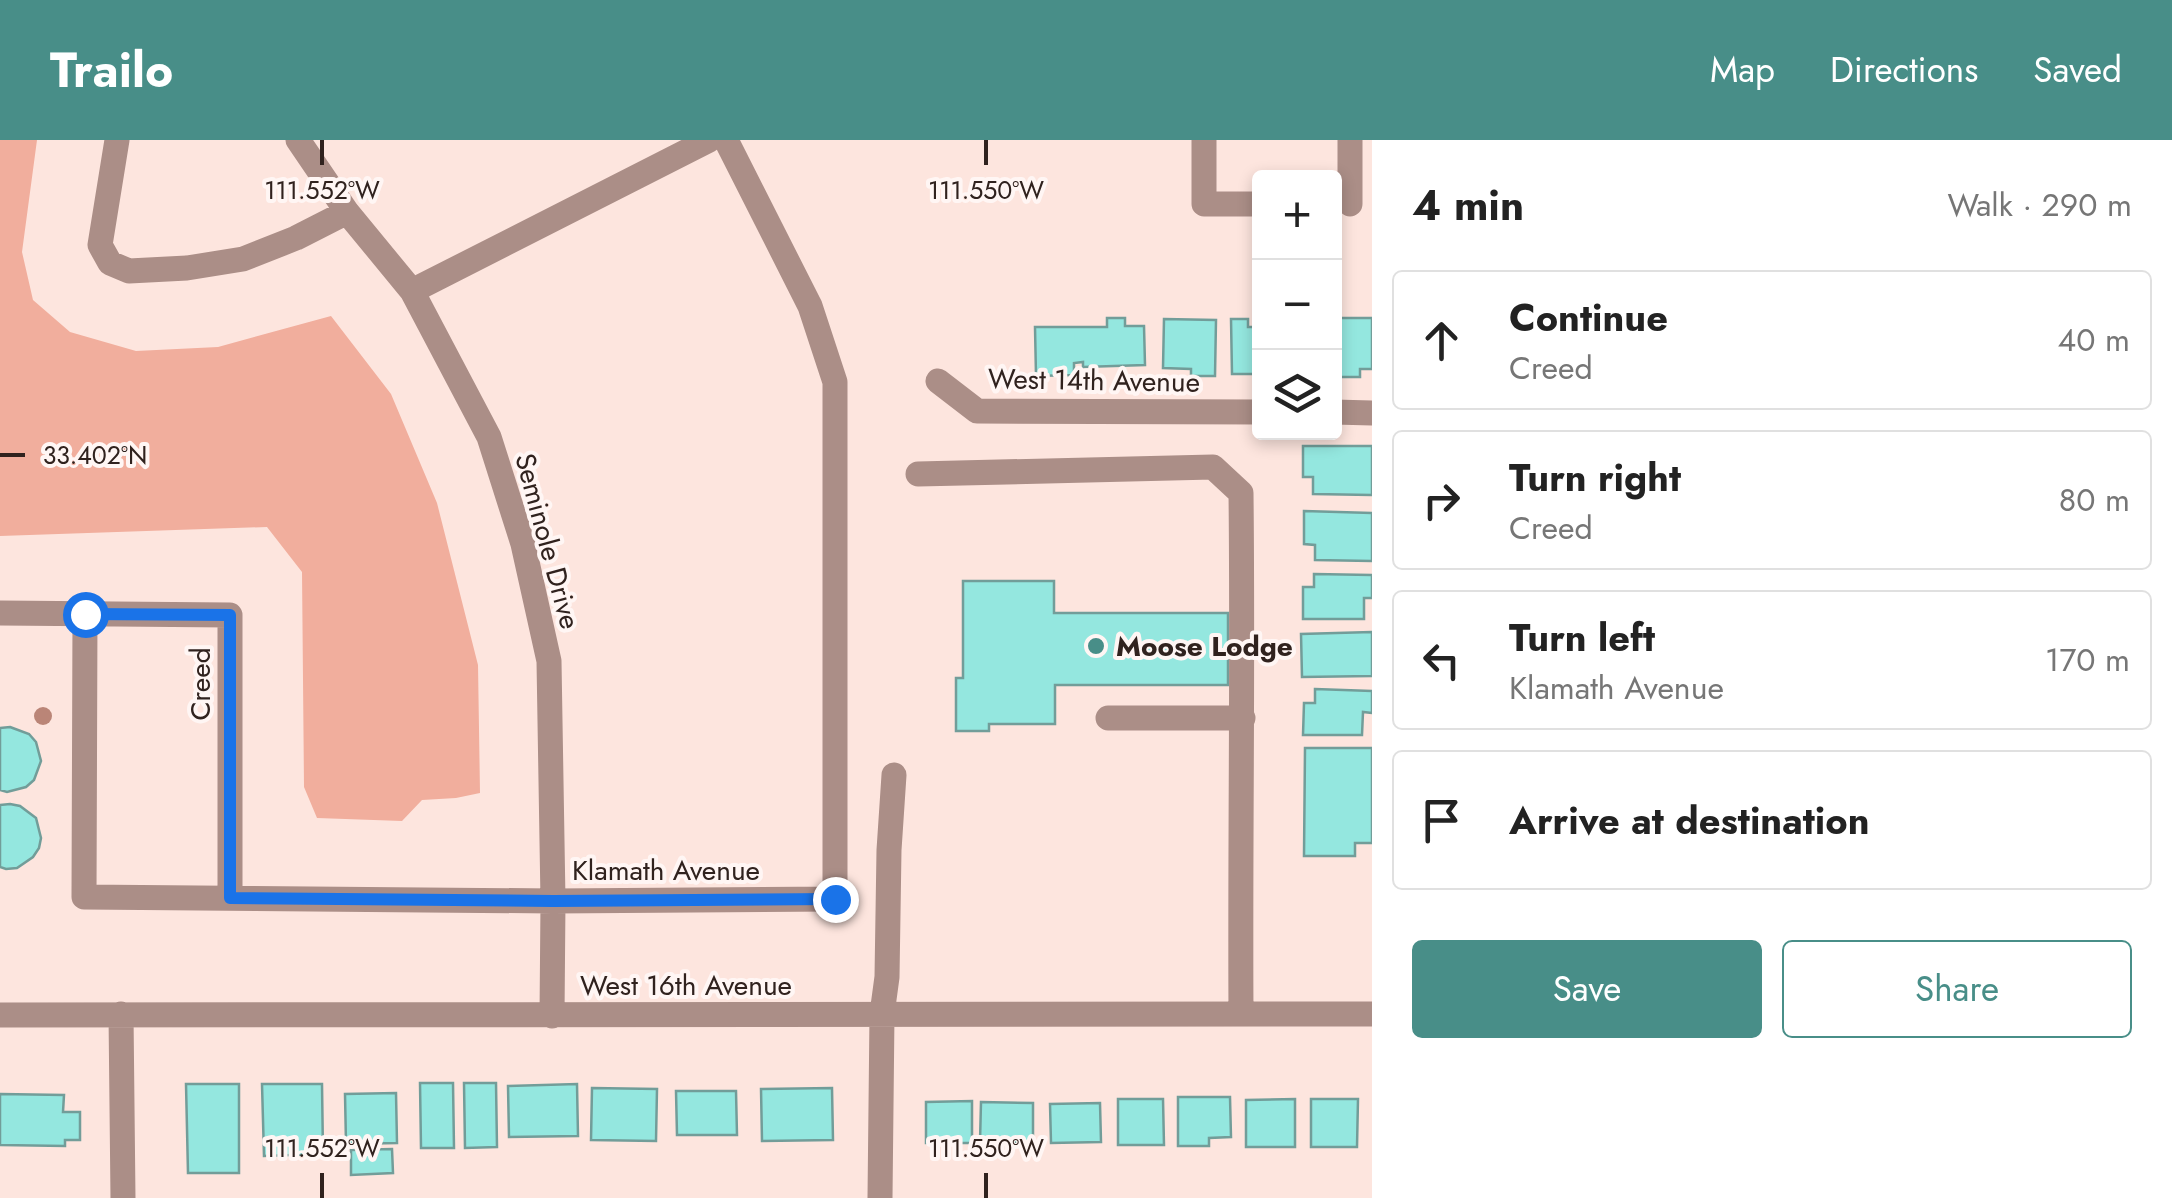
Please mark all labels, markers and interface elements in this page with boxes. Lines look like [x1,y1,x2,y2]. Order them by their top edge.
text: Trailo [50,36,173,105]
text: Map [1710,45,1775,95]
text: Directions [1830,45,1978,95]
text: Saved [2033,45,2122,95]
map controls [1252,170,1342,440]
button: + [1252,170,1342,260]
text: 111.552°W [264,172,380,208]
text: 111.550°W [928,172,1044,208]
text: 4 min [1412,175,1524,236]
text: Walk · 290 m [1947,182,2132,228]
button: − [1252,260,1342,350]
text: Continue [1509,290,1668,345]
icon: ahead [1414,313,1469,368]
text: 40 m [2058,317,2130,363]
text: Creed [1509,345,1593,391]
button: layers [1252,350,1342,440]
street label: West 14th Avenue [988,358,1200,403]
text: 33.402°N [43,437,147,473]
street label: Seminole Drive [504,449,591,634]
text: Turn right [1509,450,1681,505]
icon: right [1414,473,1469,528]
text: 80 m [2059,477,2130,523]
text: Creed [1509,505,1593,551]
route start [63,592,109,638]
text: Turn left [1509,610,1655,665]
place label: Moose Lodge [1116,626,1293,667]
icon: left [1414,633,1469,688]
marker: Moose Lodge [1085,635,1107,657]
text: 170 m [2045,637,2130,683]
street label: Creed [180,647,221,721]
text: Klamath Avenue [1509,665,1724,711]
icon: arrive [1414,793,1469,848]
text: Arrive at destination [1509,793,1870,848]
street label: Klamath Avenue [572,850,760,891]
route end [813,877,859,923]
button: Save [1412,940,1762,1038]
button: Share [1782,940,2132,1038]
street label: West 16th Avenue [580,965,792,1006]
text: 111.552°W [264,1130,380,1166]
text: 111.550°W [928,1130,1044,1166]

